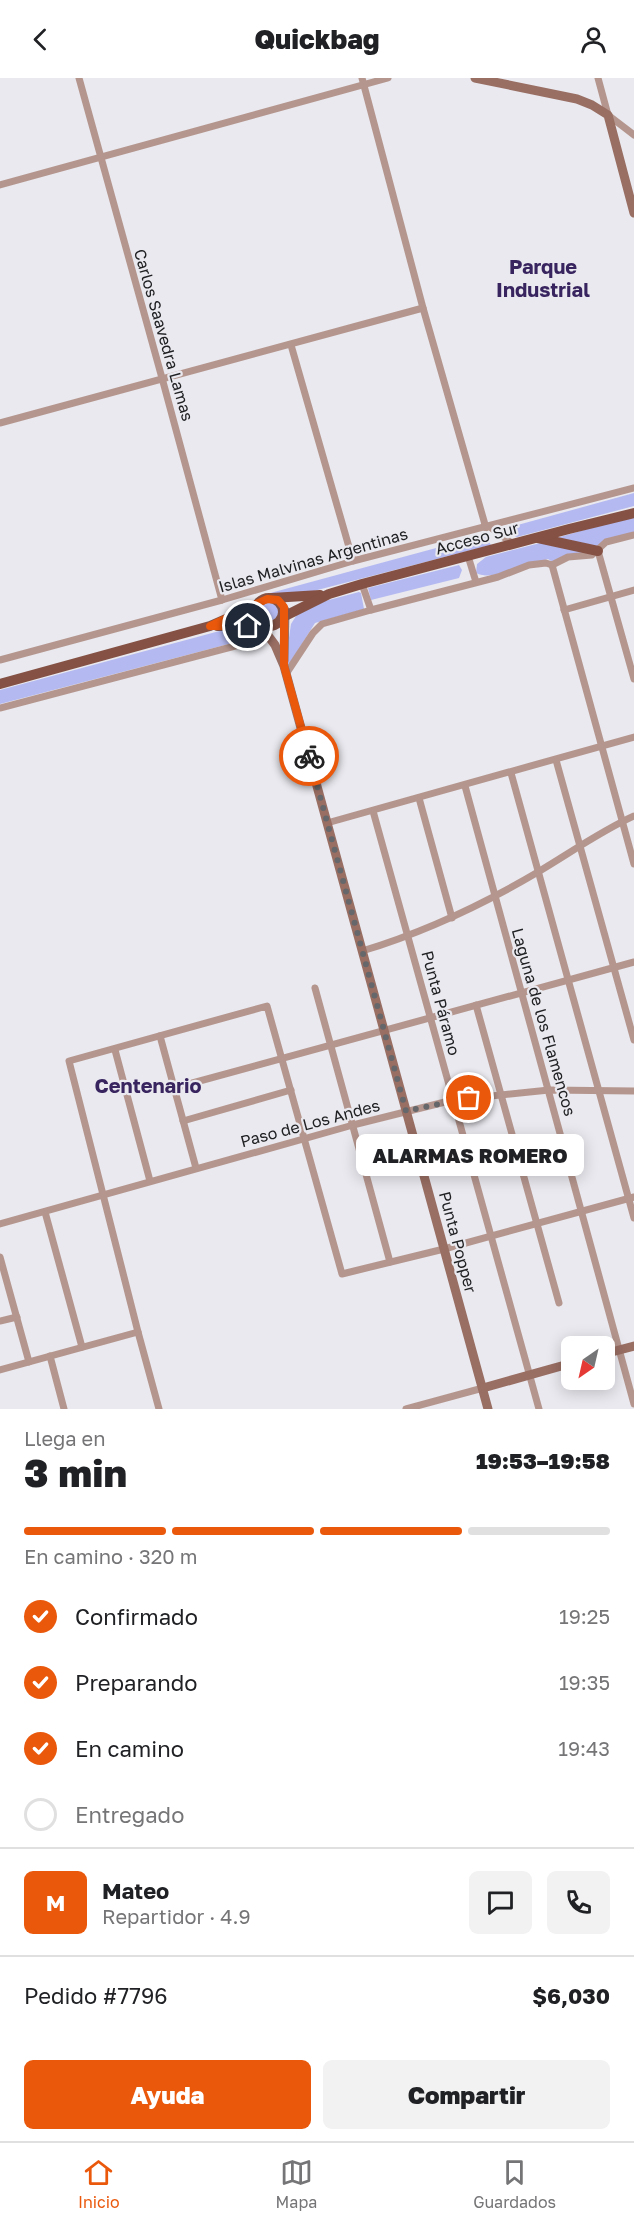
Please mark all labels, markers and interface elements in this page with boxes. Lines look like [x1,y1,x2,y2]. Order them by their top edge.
icon: back [24,23,57,56]
text: Quickbag [254,23,380,55]
icon: person [577,23,610,56]
street label: Carlos Saavedra Lamas [130,247,198,423]
district label: Parque Industrial [496,254,590,301]
street label: Acceso Sur [433,517,521,559]
street label: Islas Malvinas Argentinas [216,523,410,597]
pin [222,600,273,651]
icon: home [231,609,264,642]
courier [279,726,339,786]
icon: bike [293,740,326,773]
street label: Laguna de los Flamencos [508,926,580,1118]
street label: Punta Páramo [417,948,465,1058]
pin [443,1072,494,1123]
district label: Centenario [95,1073,201,1097]
icon: bag [452,1081,485,1114]
street label: Paso de Los Andes [238,1095,382,1151]
callout: ALARMAS ROMERO [355,1134,583,1176]
text: ALARMAS ROMERO [372,1143,568,1167]
street label: Punta Popper [435,1189,481,1295]
north arrow [561,1336,615,1390]
map controls [561,1336,615,1390]
text: Llega en [24,1426,106,1450]
text: 19:53–19:58 [476,1447,610,1474]
text: 3 min [24,1449,127,1496]
text: En camino · 320 m [24,1544,197,1568]
icon: check [24,1600,57,1633]
text: Confirmado [75,1603,198,1630]
text: 19:25 [559,1604,610,1628]
icon: check [24,1666,57,1699]
text: Preparando [75,1669,198,1696]
text: 19:35 [559,1670,610,1694]
icon: check [24,1732,57,1765]
text: En camino [75,1735,184,1762]
text: 19:43 [558,1736,610,1760]
text: Entregado [75,1801,184,1828]
button: chat [469,1871,532,1934]
button: phone [547,1871,610,1934]
text: Mateo [102,1877,169,1904]
text: M [46,1889,65,1916]
text: Repartidor · 4.9 [102,1904,251,1928]
text: Pedido #7796 [24,1982,168,2009]
text: $6,030 [532,1982,610,2009]
button: Ayuda [24,2060,311,2129]
button: Compartir [323,2060,610,2129]
tab: Inicio [78,2156,120,2212]
tab: Mapa [276,2156,317,2212]
tab: Guardados [473,2156,556,2212]

